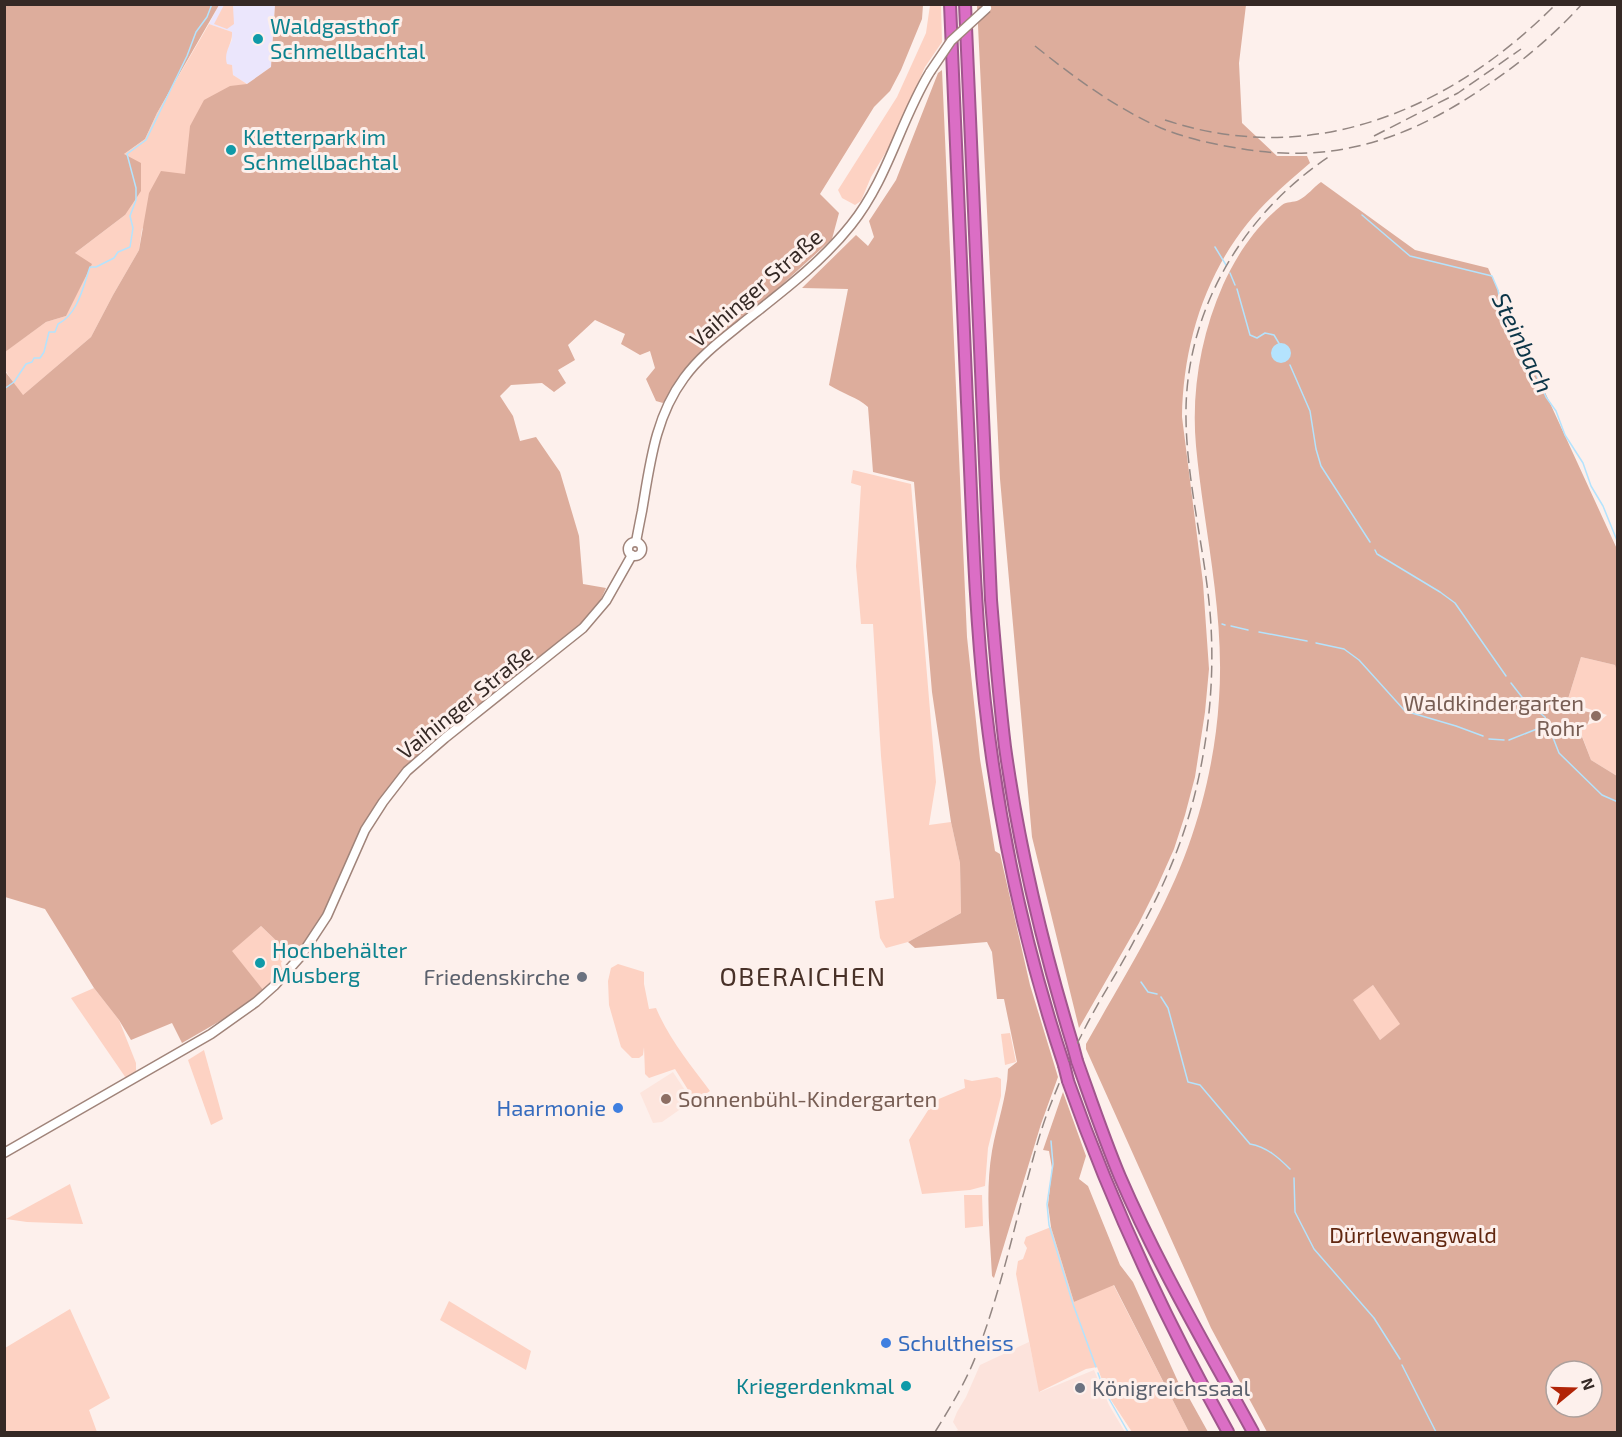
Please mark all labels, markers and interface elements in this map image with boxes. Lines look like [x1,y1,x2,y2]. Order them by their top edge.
place label: Waldgasthof Schmellbachtal [270,12,426,63]
marker: Waldgasthof Schmellbachtal [251,32,265,46]
place label: Kletterpark im Schmellbachtal [243,123,399,174]
marker: Kletterpark im Schmellbachtal [224,143,238,157]
street label: Vaihinger Straße [684,223,827,352]
water label: Steinbach [1487,287,1560,397]
street label: Vaihinger Straße [391,639,537,764]
place label: Waldkindergarten Rohr [1404,689,1584,740]
marker: Waldkindergarten Rohr [1589,709,1603,723]
place label: Hochbehälter Musberg [272,936,408,987]
marker: Hochbehälter Musberg [253,956,267,970]
district label: OBERAICHEN [719,960,887,991]
place label: Friedenskirche [424,963,570,989]
marker: Friedenskirche [575,970,589,984]
place label: Sonnenbühl-Kindergarten [678,1085,937,1111]
marker: Sonnenbühl-Kindergarten [659,1092,673,1106]
place label: Haarmonie [497,1094,606,1120]
marker: Haarmonie [611,1101,625,1115]
park label: Dürrlewangwald [1329,1221,1497,1247]
place label: Schultheiss [898,1329,1014,1355]
marker: Schultheiss [879,1336,893,1350]
north arrow [1544,1359,1604,1419]
place label: Kriegerdenkmal [736,1372,894,1398]
place label: Königreichssaal [1092,1374,1251,1400]
text: N [1578,1375,1600,1393]
marker: Kriegerdenkmal [899,1379,913,1393]
marker: Königreichssaal [1073,1381,1087,1395]

